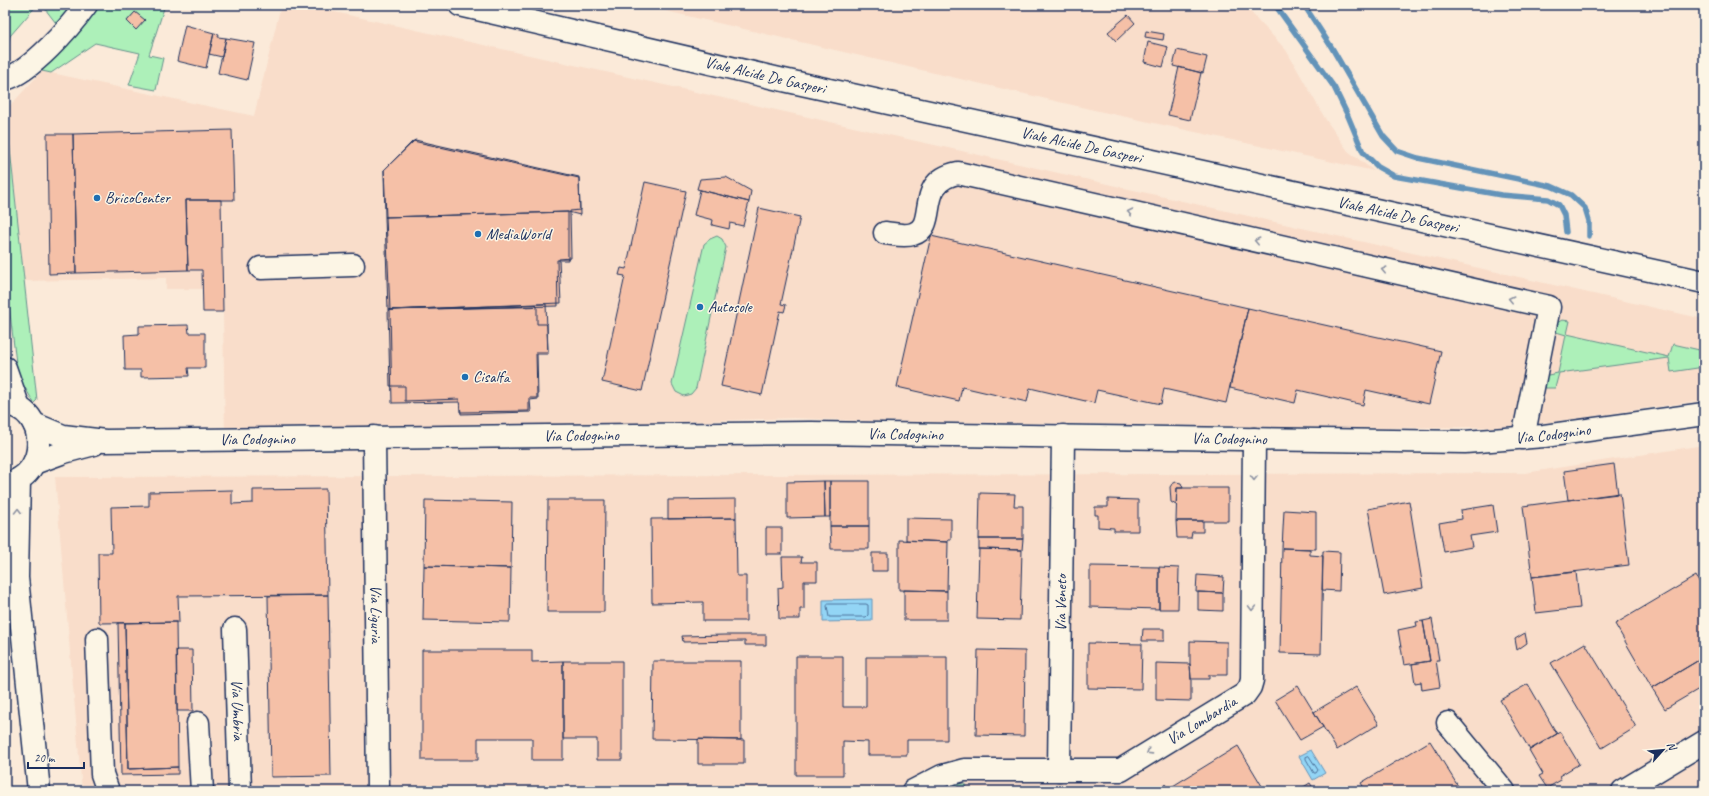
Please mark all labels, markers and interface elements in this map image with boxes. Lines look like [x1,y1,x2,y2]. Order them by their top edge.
street label: Viale Alcide De Gasperi [703,52,829,99]
street label: Viale Alcide De Gasperi [1019,122,1145,169]
place label: BricoCenter [105,188,171,208]
street label: Viale Alcide De Gasperi [1336,192,1462,238]
marker: BricoCenter [92,193,102,203]
one-way arrow [1127,209,1133,217]
place label: MediaWorld [486,224,553,244]
marker: MediaWorld [473,229,483,239]
one-way arrow [1254,237,1260,245]
one-way arrow [1381,266,1387,274]
one-way arrow [1507,295,1514,303]
place label: Autosole [708,297,754,317]
marker: Autosole [695,302,705,312]
place label: Cisalfa [473,367,511,387]
marker: Cisalfa [460,372,470,382]
street label: Via Codognino [1515,420,1593,448]
street label: Via Codognino [868,424,944,445]
street label: Via Codognino [544,425,620,446]
street label: Via Codognino [1191,428,1268,449]
street label: Via Codognino [220,429,296,450]
one-way arrow [1250,475,1258,481]
one-way arrow [14,508,22,514]
street label: Via Veneto [1051,572,1071,632]
street label: Via Liguria [366,585,386,644]
one-way arrow [1248,605,1256,611]
street label: Via Umbria [227,679,248,742]
street label: Via Lombardia [1163,691,1241,750]
north arrow [1643,730,1683,770]
text: N [1664,739,1681,754]
scale bar [28,744,84,770]
one-way arrow [1146,748,1153,755]
text: 20 m [34,750,56,766]

